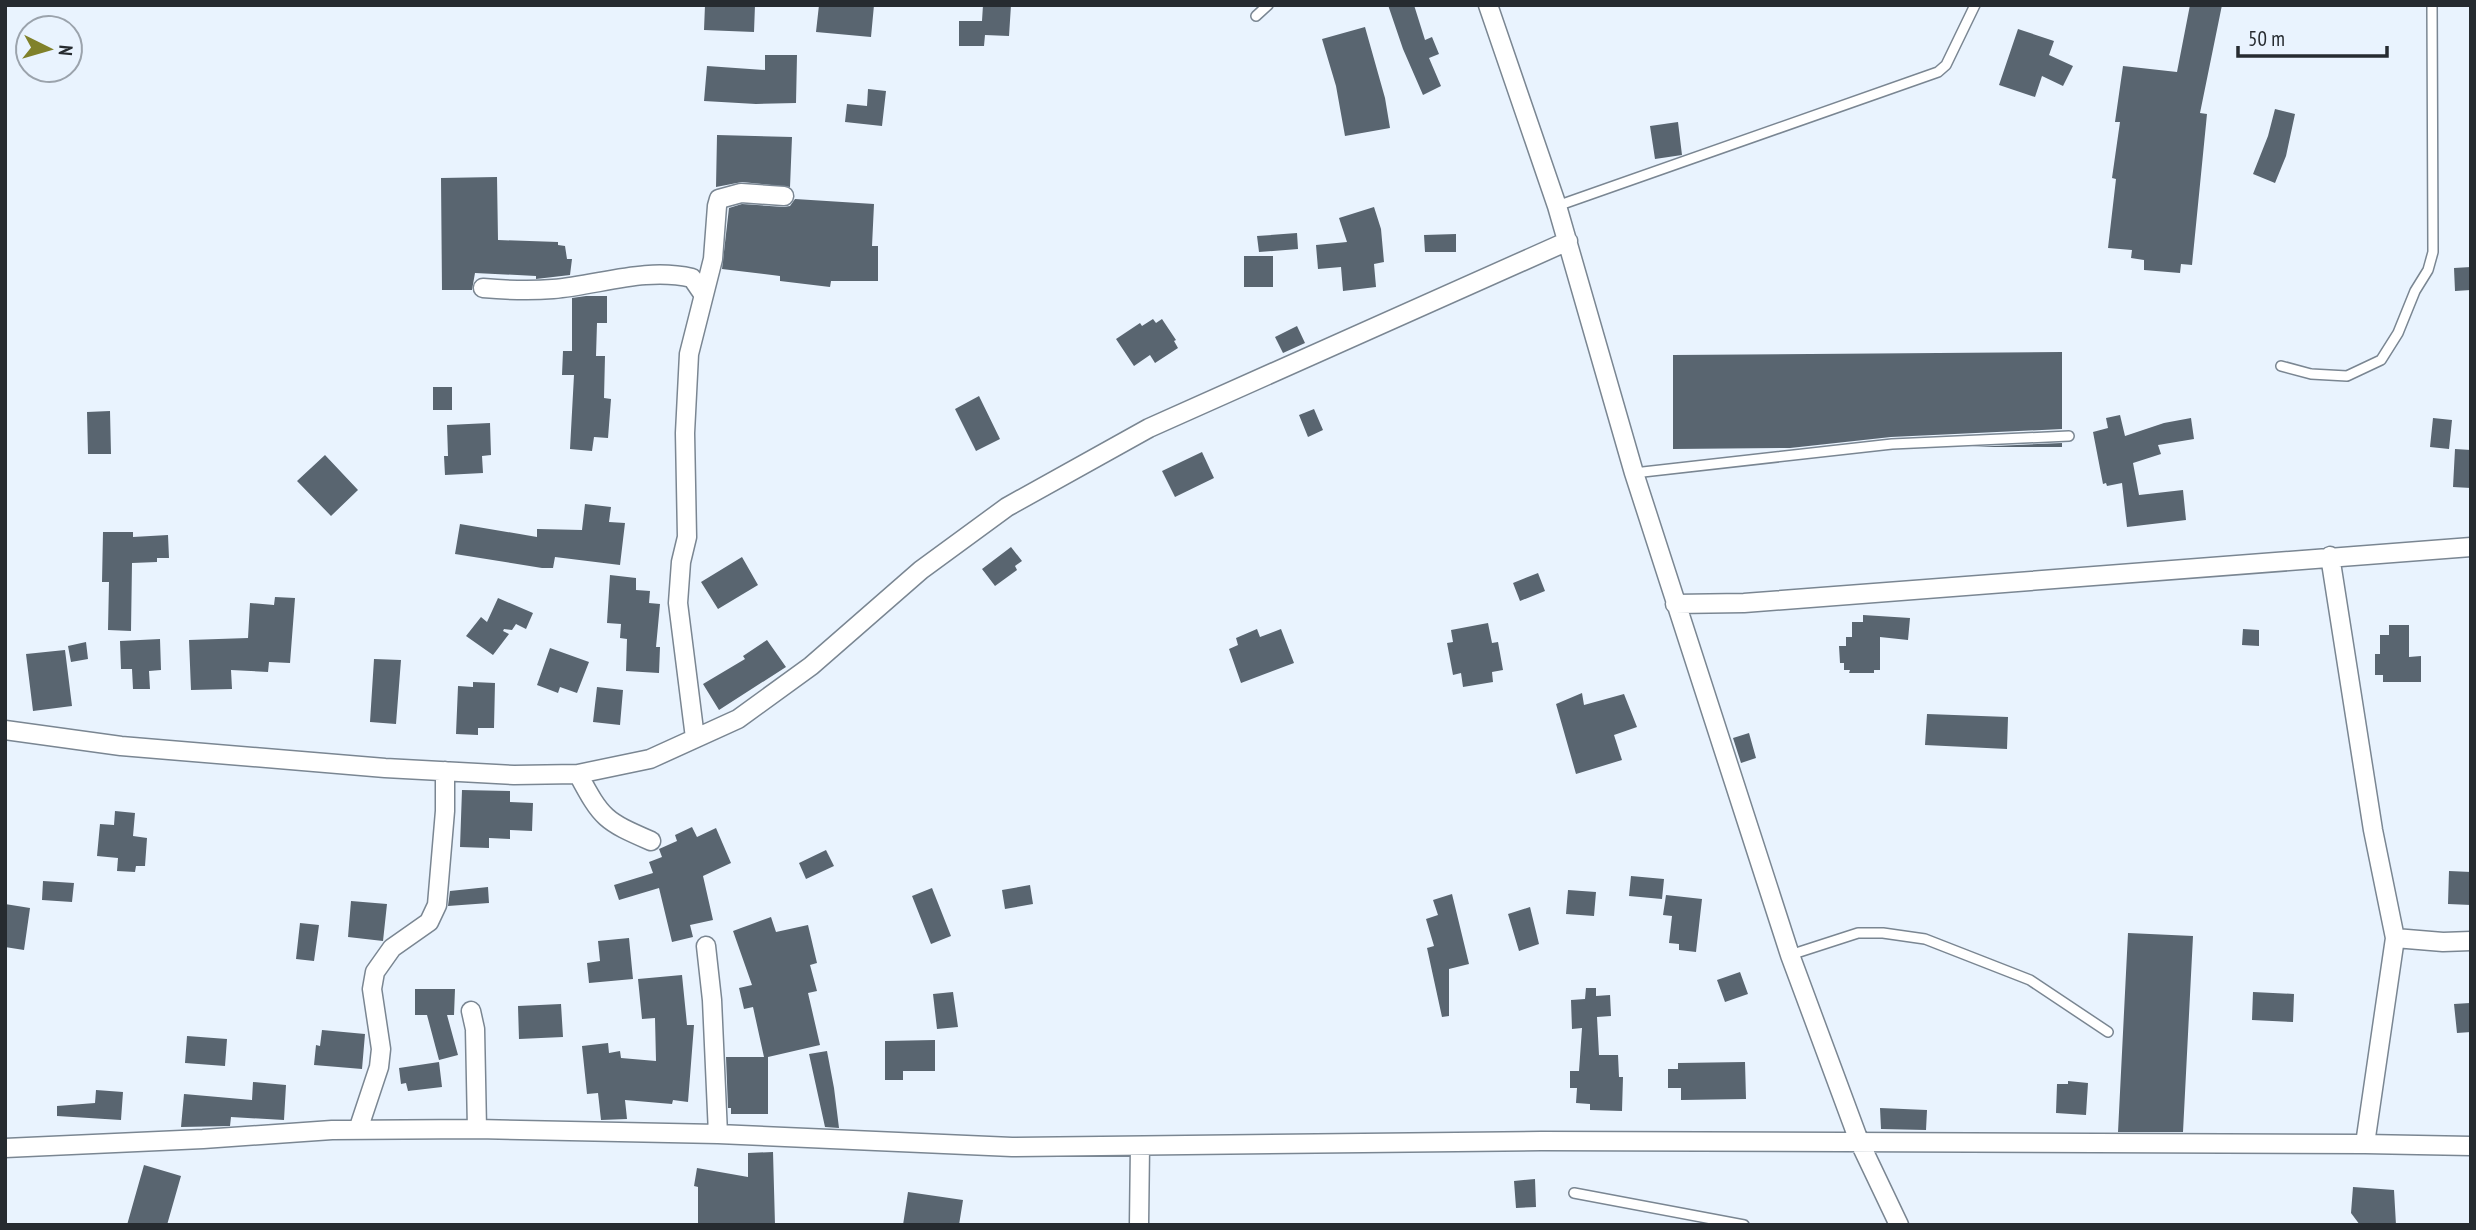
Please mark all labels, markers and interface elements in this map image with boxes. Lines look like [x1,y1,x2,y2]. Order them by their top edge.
north arrow [14,14,84,84]
scale bar [2238,14,2387,58]
text: 50 m [2248,25,2285,52]
text: N [54,44,78,57]

